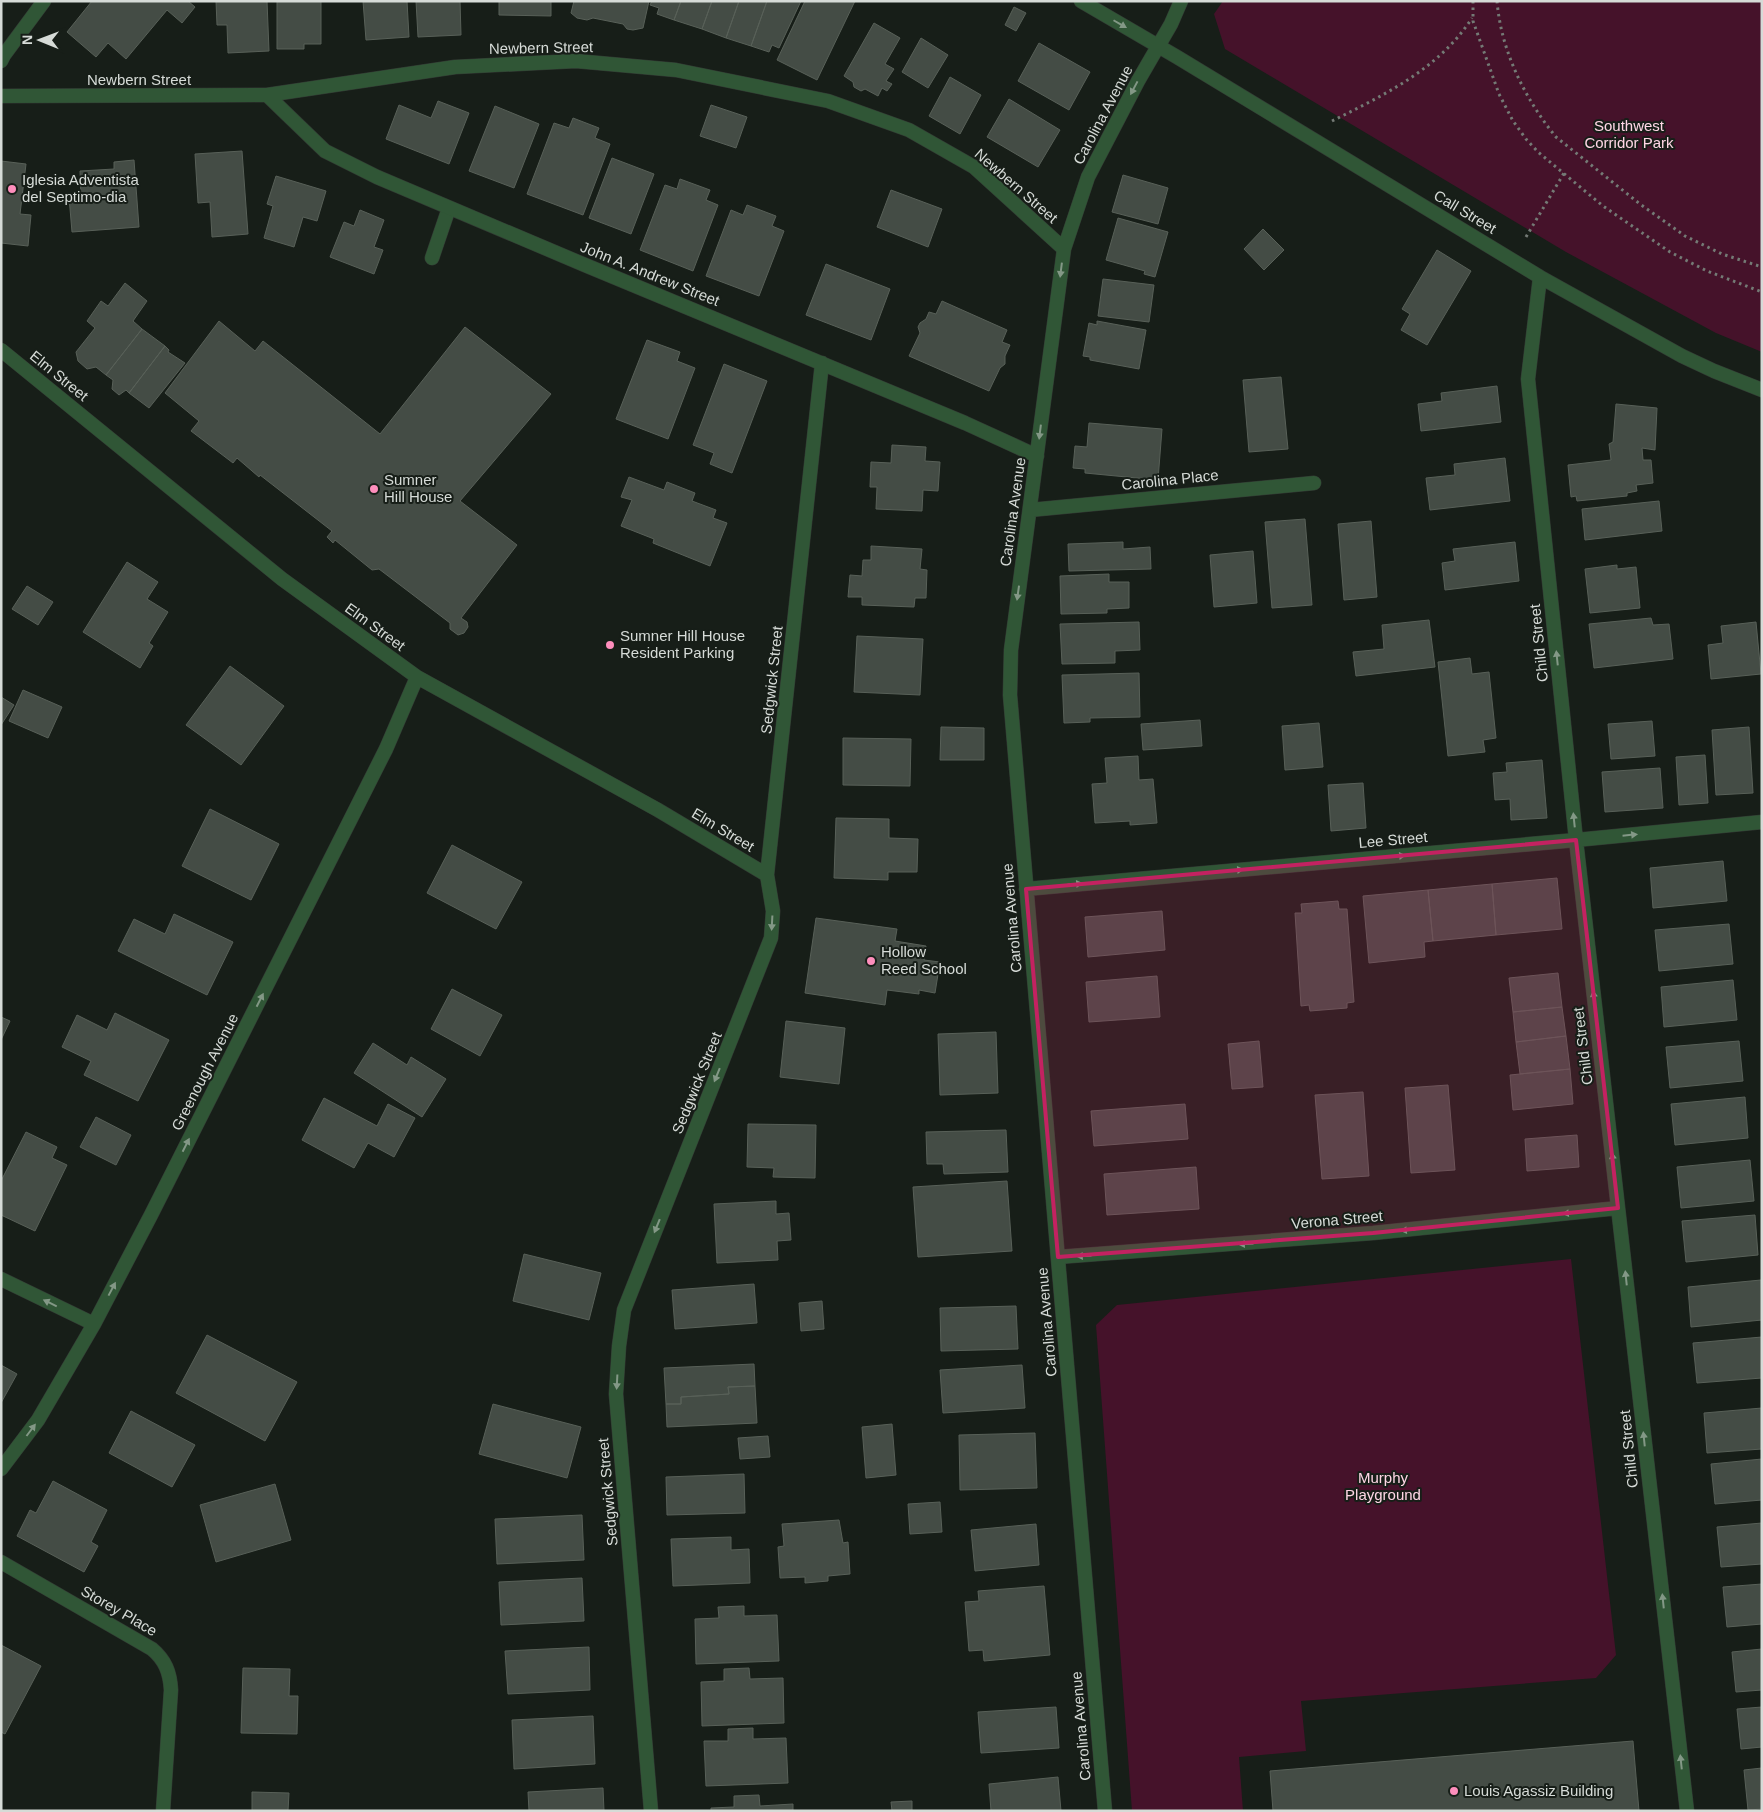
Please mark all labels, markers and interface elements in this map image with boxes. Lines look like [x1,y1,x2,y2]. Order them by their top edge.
north arrow [15,15,65,65]
one-way arrow [1113,20,1127,28]
text: N [19,35,35,45]
street label: Newbern Street [489,38,594,57]
street label: Carolina Avenue [1069,62,1136,167]
street label: Newbern Street [87,71,192,88]
one-way arrow [1129,81,1138,95]
park label: Southwest Corridor Park [1584,117,1674,151]
street label: Newbern Street [971,145,1062,227]
place label: Iglesia Adventista del Septimo-dia [22,171,139,205]
marker: Iglesia Adventista del Septimo-dia [6,183,18,195]
street label: Call Street [1431,186,1500,237]
street label: John A. Andrew Street [578,238,723,310]
one-way arrow [1057,263,1065,279]
street label: Elm Street [27,347,93,405]
one-way arrow [1036,424,1044,440]
street label: Carolina Avenue [996,456,1029,567]
street label: Carolina Place [1121,466,1219,493]
place label: Sumner Hill House [384,471,452,505]
marker: Sumner Hill House [368,483,380,495]
one-way arrow [1014,585,1022,601]
street label: Elm Street [342,599,409,655]
street label: Child Street [1526,602,1551,683]
street label: Sedgwick Street [757,624,786,735]
place label: Sumner Hill House Resident Parking [620,627,745,661]
marker: Sumner Hill House Resident Parking [604,639,616,651]
one-way arrow [1553,650,1561,666]
street label: Elm Street [689,804,758,855]
one-way arrow [1570,811,1578,827]
street label: Lee Street [1358,828,1429,851]
one-way arrow [1622,831,1638,839]
one-way arrow [1391,851,1407,859]
street label: Carolina Avenue [998,863,1025,973]
one-way arrow [1229,866,1245,874]
one-way arrow [1067,880,1083,888]
one-way arrow [768,915,776,931]
place label: Hollow Reed School [881,943,967,977]
marker: Hollow Reed School [865,955,877,967]
one-way arrow [1590,990,1598,1006]
one-way arrow [256,993,264,1007]
street label: Child Street [1569,1005,1596,1086]
street label: Greenough Avenue [168,1010,241,1133]
street label: Sedgwick Street [668,1029,725,1136]
one-way arrow [713,1068,721,1083]
one-way arrow [182,1138,190,1152]
one-way arrow [1609,1152,1617,1168]
street label: Verona Street [1291,1207,1384,1232]
one-way arrow [1561,1209,1577,1217]
one-way arrow [653,1219,661,1234]
one-way arrow [1400,1226,1416,1234]
one-way arrow [1238,1240,1254,1248]
one-way arrow [1076,1252,1092,1260]
street label: Carolina Avenue [1033,1267,1060,1377]
one-way arrow [1622,1270,1630,1286]
one-way arrow [108,1282,116,1297]
one-way arrow [43,1299,57,1307]
one-way arrow [612,1374,620,1390]
street label: Child Street [1616,1408,1641,1489]
one-way arrow [25,1424,36,1437]
one-way arrow [1640,1431,1648,1447]
street label: Sedgwick Street [594,1436,621,1547]
park label: Murphy Playground [1345,1469,1421,1503]
street label: Storey Place [78,1582,160,1639]
one-way arrow [1659,1593,1667,1609]
street label: Carolina Avenue [1067,1671,1094,1781]
one-way arrow [1677,1754,1685,1770]
place label: Louis Agassiz Building [1464,1782,1613,1799]
marker: Louis Agassiz Building [1448,1785,1460,1797]

